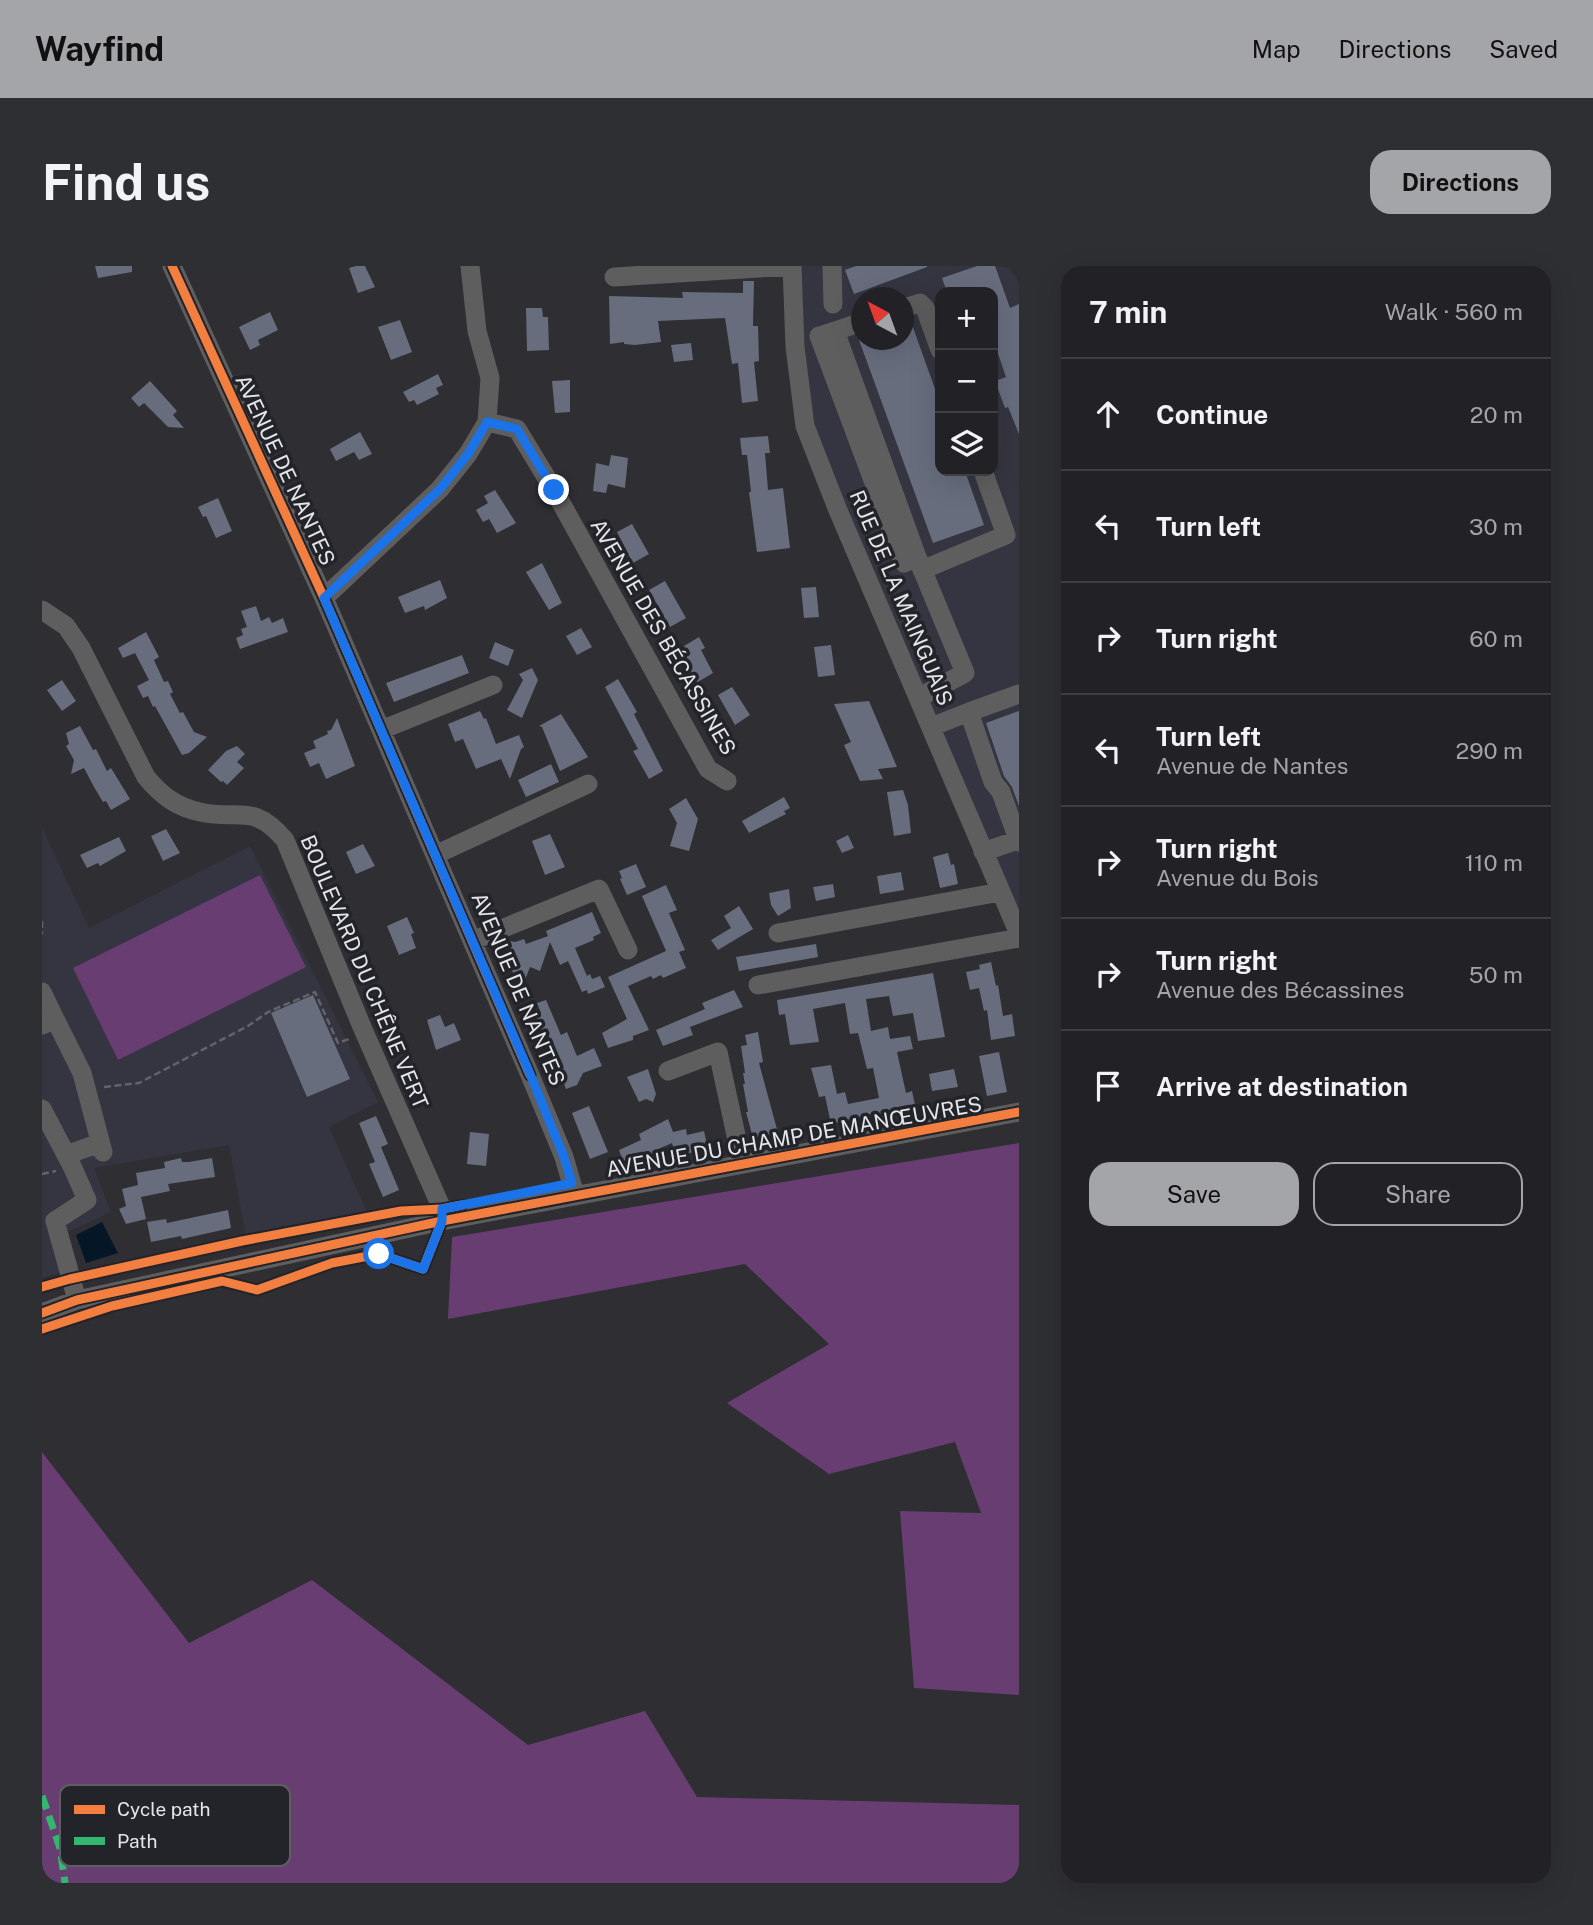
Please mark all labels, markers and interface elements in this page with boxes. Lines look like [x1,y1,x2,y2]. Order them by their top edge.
text: Wayfind [35,30,164,68]
text: Map [1252,35,1301,63]
text: Directions [1339,35,1451,63]
text: Saved [1489,35,1558,63]
button: Directions [1370,150,1551,214]
text: Find us [42,153,210,211]
north arrow [851,287,914,350]
map controls [935,287,998,476]
button: + [935,287,998,350]
text: 7 min [1089,294,1167,330]
text: Walk · 560 m [1385,298,1523,325]
button: − [935,350,998,413]
street label: AVENUE DE NANTES [230,371,341,569]
icon: ahead [1089,395,1127,433]
text: Continue [1156,399,1268,430]
text: 20 m [1470,401,1523,428]
button: layers [935,413,998,476]
route end [538,474,569,505]
street label: RUE DE LA MAINGUAIS [845,486,958,709]
icon: left [1089,507,1127,545]
text: Turn left [1156,511,1261,542]
text: 30 m [1469,513,1523,540]
street label: AVENUE DES BÉCASSINES [586,514,741,759]
icon: right [1089,619,1127,657]
text: Turn right [1156,623,1278,654]
text: 60 m [1469,625,1523,652]
text: Turn left [1156,721,1261,752]
icon: left [1089,731,1127,769]
text: 290 m [1456,737,1523,764]
text: Avenue de Nantes [1156,752,1348,779]
street label: BOULEVARD DU CHÊNE VERT [295,831,434,1112]
text: Turn right [1156,833,1278,864]
icon: right [1089,843,1127,881]
text: 110 m [1465,849,1523,876]
text: Avenue du Bois [1156,864,1319,891]
street label: AVENUE DE NANTES [466,889,570,1089]
text: Turn right [1156,945,1278,976]
icon: right [1089,955,1127,993]
text: 50 m [1469,961,1523,988]
text: Avenue des Bécassines [1156,976,1404,1003]
icon: arrive [1089,1067,1127,1105]
text: Arrive at destination [1156,1071,1408,1102]
street label: AVENUE DU CHAMP DE MANŒUVRES [604,1091,984,1182]
button: Save [1089,1162,1299,1226]
button: Share [1313,1162,1523,1226]
route start [363,1238,394,1269]
legend [60,1785,290,1866]
text: Cycle path [117,1798,210,1820]
text: Path [117,1830,157,1852]

